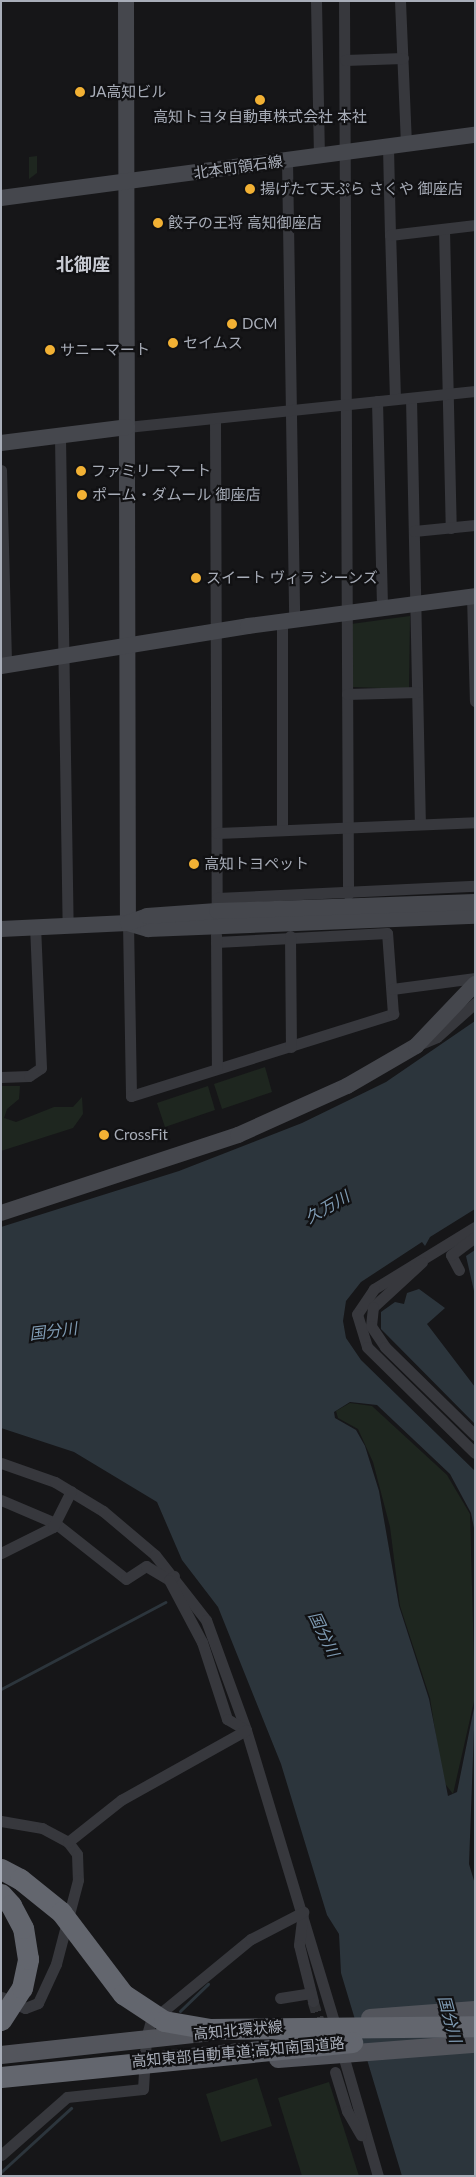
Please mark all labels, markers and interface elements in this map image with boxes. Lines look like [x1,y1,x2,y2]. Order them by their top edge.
place label: JA高知ビル [90,83,166,101]
marker: JA高知ビル [74,86,86,98]
marker: 高知トヨタ自動車株式会社 本社 [254,94,266,106]
place label: 高知トヨタ自動車株式会社 本社 [153,108,367,126]
street label: 北本町領石線 [192,152,284,182]
place label: 揚げたて天ぷら さくや 御座店 [260,180,463,198]
marker: 揚げたて天ぷら さくや 御座店 [244,183,256,195]
place label: 餃子の王将 高知御座店 [168,214,322,232]
marker: 餃子の王将 高知御座店 [152,217,164,229]
district label: 北御座 [56,253,110,275]
place label: DCM [242,315,277,333]
marker: DCM [226,318,238,330]
place label: セイムス [183,334,243,352]
marker: セイムス [167,337,179,349]
place label: サニーマート [60,341,150,359]
marker: サニーマート [44,344,56,356]
place label: ファミリーマート [91,462,211,480]
marker: ファミリーマート [75,465,87,477]
place label: ポーム・ダムール 御座店 [92,486,261,504]
marker: ポーム・ダムール 御座店 [76,489,88,501]
place label: スイート ヴィラ シーンズ [206,569,379,587]
marker: スイート ヴィラ シーンズ [190,572,202,584]
place label: 高知トヨペット [204,855,309,873]
marker: 高知トヨペット [188,858,200,870]
place label: CrossFit [114,1126,168,1144]
marker: CrossFit [98,1129,110,1141]
water label: 久万川 [301,1187,353,1227]
water label: 国分川 [28,1319,78,1343]
water label: 国分川 [305,1608,343,1660]
water label: 国分川 [435,1993,465,2045]
street label: 高知北環状線 [192,2017,284,2043]
street label: 高知東部自動車道;高知南国道路 [131,2034,345,2070]

